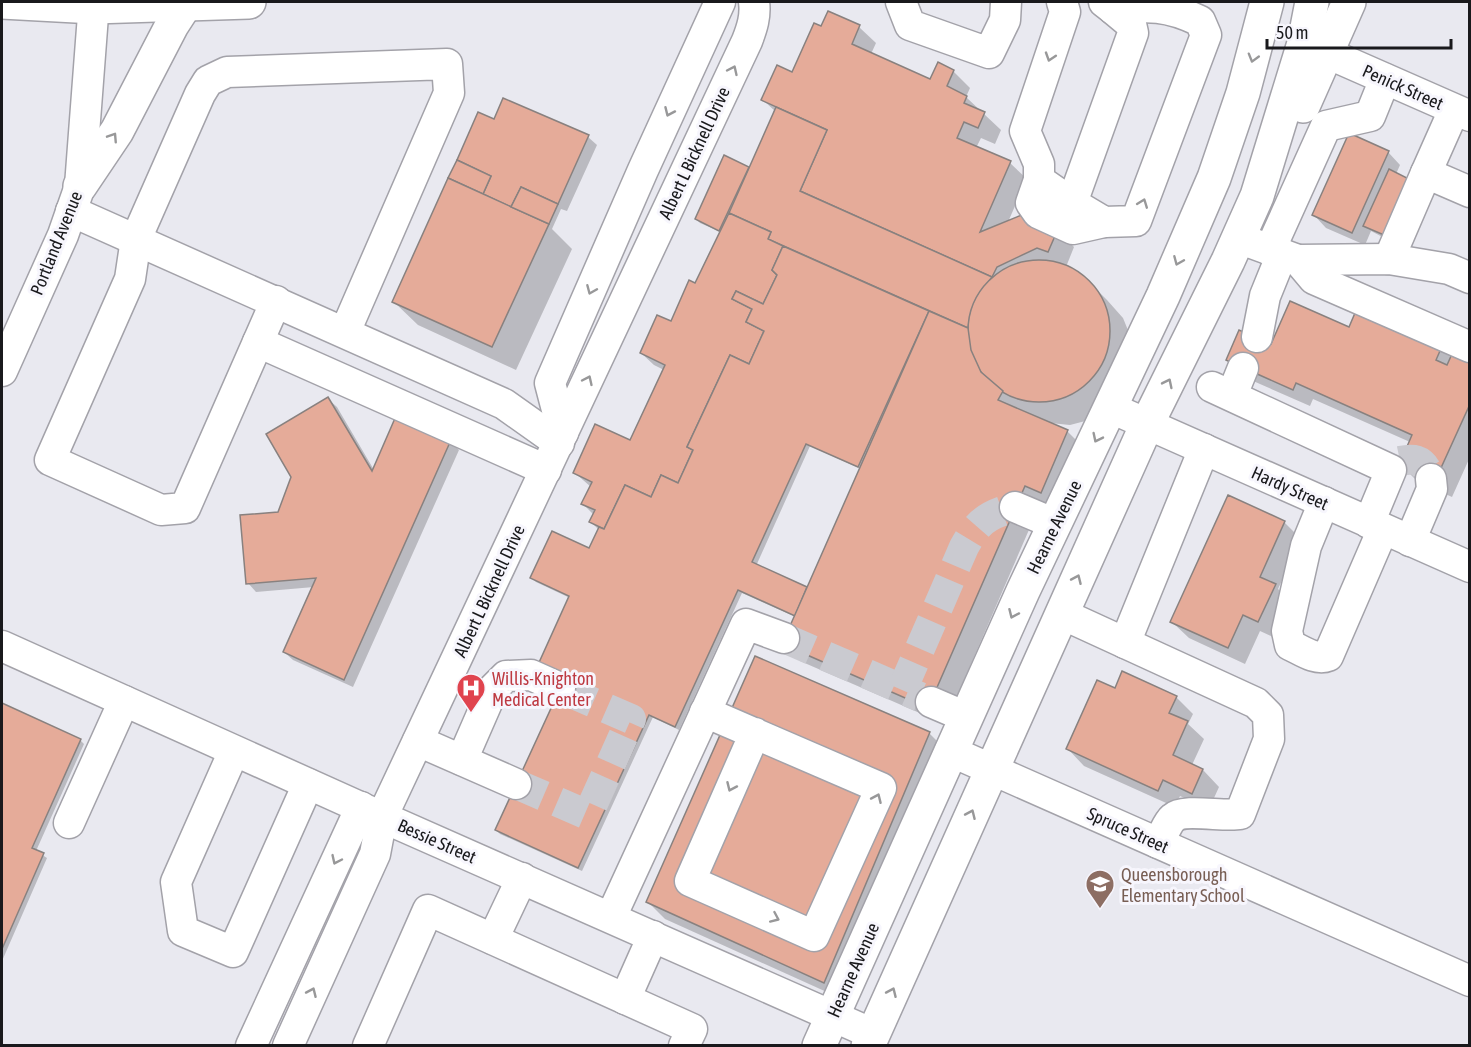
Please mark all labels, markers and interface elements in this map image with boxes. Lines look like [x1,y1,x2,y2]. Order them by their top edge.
scale bar [1267,12,1452,50]
text: 50 m [1276,22,1308,43]
one-way arrow [1045,51,1057,62]
one-way arrow [1247,53,1260,63]
street label: Penick Street [1359,60,1447,114]
one-way arrow [726,65,738,76]
street label: Albert L Bicknell Drive [654,83,734,223]
one-way arrow [664,105,676,116]
one-way arrow [105,133,116,144]
street label: Portland Avenue [26,188,86,298]
one-way arrow [1135,199,1148,209]
one-way arrow [1174,254,1186,265]
one-way arrow [586,284,598,295]
one-way arrow [581,375,593,386]
one-way arrow [1160,378,1172,389]
one-way arrow [1092,431,1104,442]
street label: Hardy Street [1248,462,1332,514]
street label: Hearne Avenue [1022,477,1086,577]
street label: Albert L Bicknell Drive [449,521,529,661]
one-way arrow [1070,574,1082,585]
one-way arrow [1008,607,1020,618]
place label: Willis-Knighton Medical Center [492,668,594,710]
hospital icon: Willis-Knighton Medical Center [455,672,487,714]
one-way arrow [726,780,738,791]
one-way arrow [870,793,882,804]
street label: Spruce Street [1084,803,1172,857]
one-way arrow [964,810,976,821]
street label: Bessie Street [395,814,479,868]
one-way arrow [332,854,344,865]
place label: Queensborough Elementary School [1121,864,1245,906]
school or university icon: Queensborough Elementary School [1084,868,1116,910]
one-way arrow [768,911,779,923]
street label: Hearne Avenue [823,919,883,1021]
one-way arrow [305,988,317,999]
one-way arrow [884,988,896,999]

